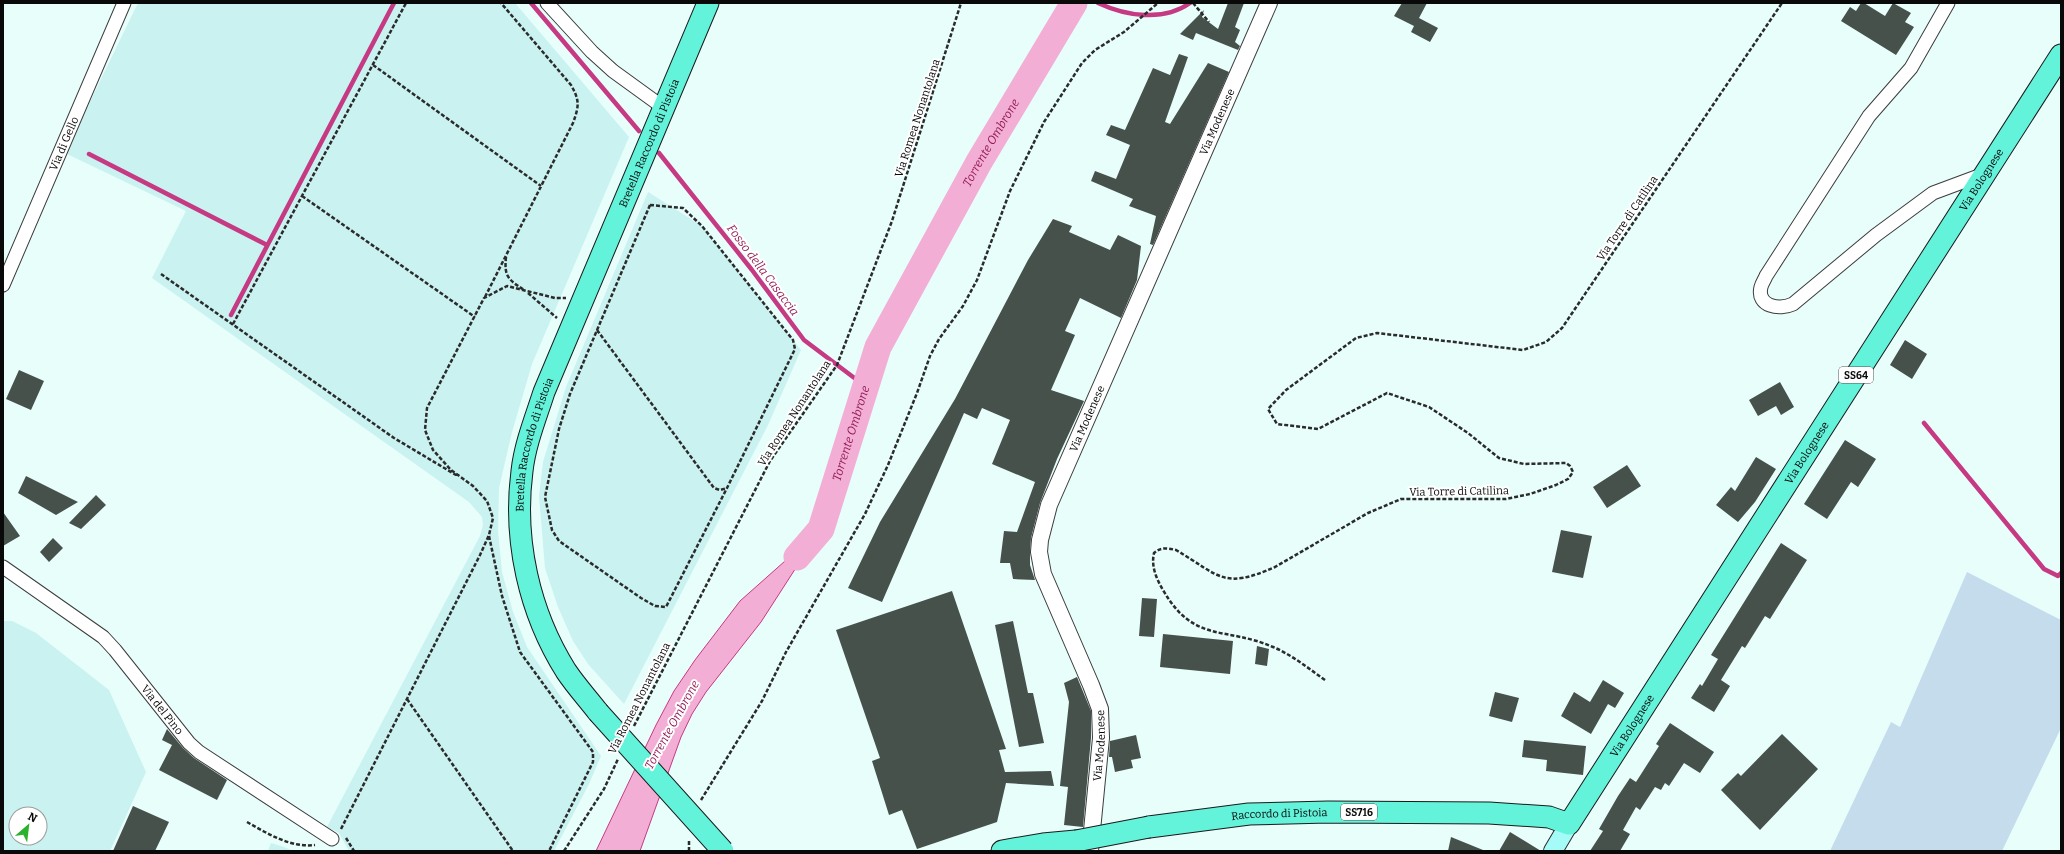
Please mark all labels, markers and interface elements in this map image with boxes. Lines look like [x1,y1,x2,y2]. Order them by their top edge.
street label: Via Romea Nonantolana [892,57,943,179]
street label: Bretella Raccordo di Pistoia [617,77,682,210]
street label: Via Modenese [1197,87,1238,157]
water label: Torrente Ombrone [960,96,1022,189]
street label: Via di Gello [47,115,81,173]
street label: Via Bolognese [1957,146,2006,214]
street label: Via Torre di Catilina [1594,173,1661,263]
water label: Fosso della Casaccia [724,222,802,318]
street label: Via Romea Nonantolana [755,358,834,469]
road number: SS64 [1839,367,1873,383]
street label: Bretella Raccordo di Pistoia [514,376,556,512]
water label: Torrente Ombrone [829,384,872,483]
street label: Via Modenese [1067,384,1108,454]
street label: Via Bolognese [1782,419,1832,487]
street label: Via Torre di Catilina [1409,484,1509,499]
street label: Via Romea Nonantolana [606,640,673,756]
water label: Torrente Ombrone [642,678,702,772]
street label: Via del Pino [138,683,186,737]
street label: Via Bolognese [1608,692,1657,760]
street label: Via Modenese [1091,710,1108,782]
road number: SS716 [1341,804,1377,820]
north arrow [8,806,48,846]
street label: Raccordo di Pistoia [1230,806,1327,823]
text: N [26,810,40,826]

